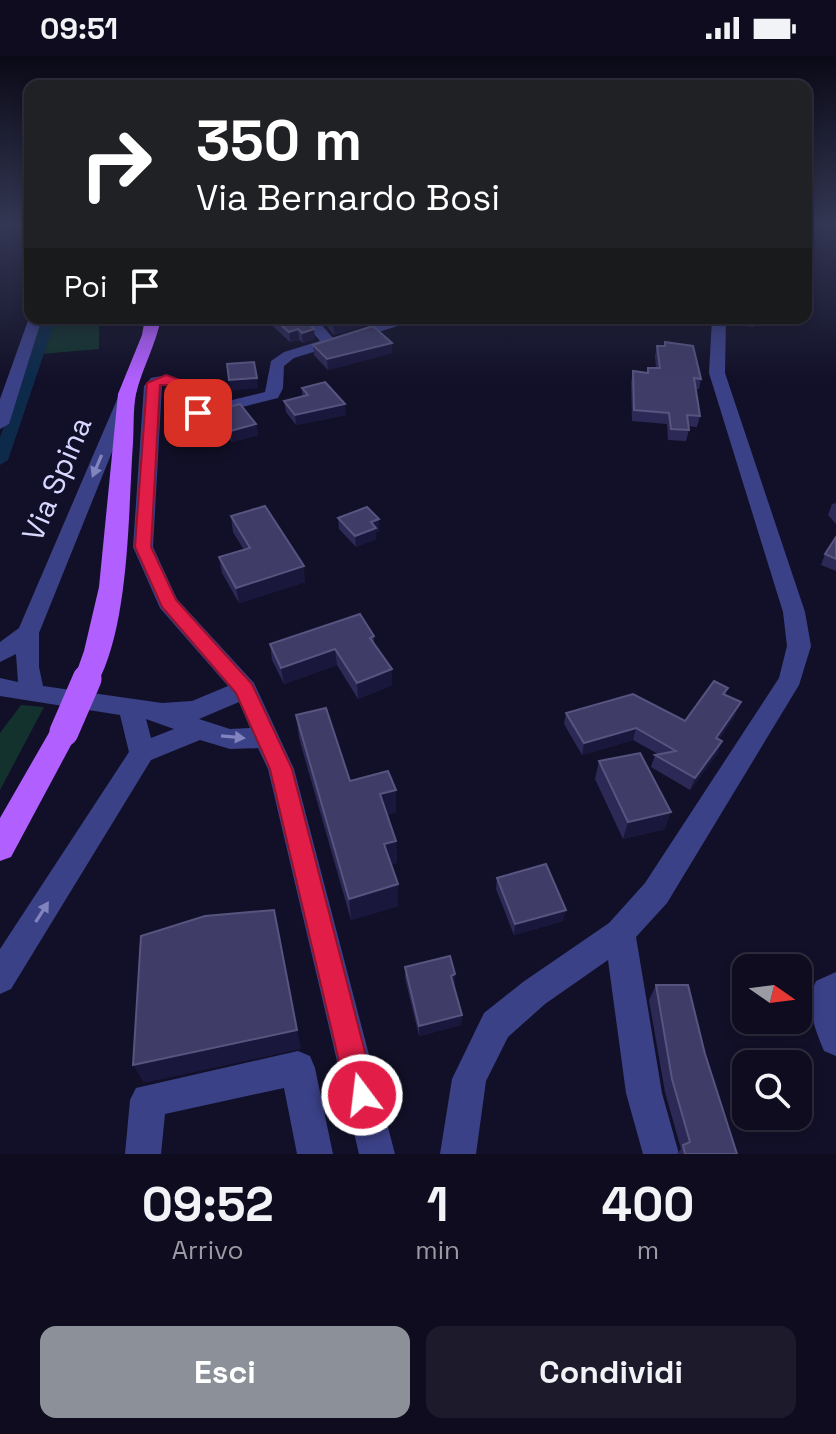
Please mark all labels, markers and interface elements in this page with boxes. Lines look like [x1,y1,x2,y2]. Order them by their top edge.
text: 09:51 [40,9,118,48]
text: 350 m [196,105,362,176]
icon: right [64,112,168,216]
text: Via Bernardo Bosi [196,175,500,221]
icon: arrive [123,264,167,308]
text: Poi [64,267,107,306]
pin [164,379,232,447]
icon: arrive [176,391,220,435]
street label: Via Spina [13,411,100,547]
one-way arrow [90,454,103,478]
one-way arrow [221,731,246,744]
one-way arrow [34,901,48,923]
north arrow [732,954,812,1034]
map controls [732,954,812,1130]
button: search [732,1050,812,1130]
position arrow [320,1053,404,1137]
text: 09:52 [142,1174,274,1235]
text: 1 [427,1174,448,1235]
text: 400 [602,1174,694,1235]
text: Arrivo [172,1233,244,1267]
text: min [415,1233,460,1267]
text: m [637,1233,659,1267]
button: Esci [40,1326,410,1418]
button: Condividi [426,1326,796,1418]

